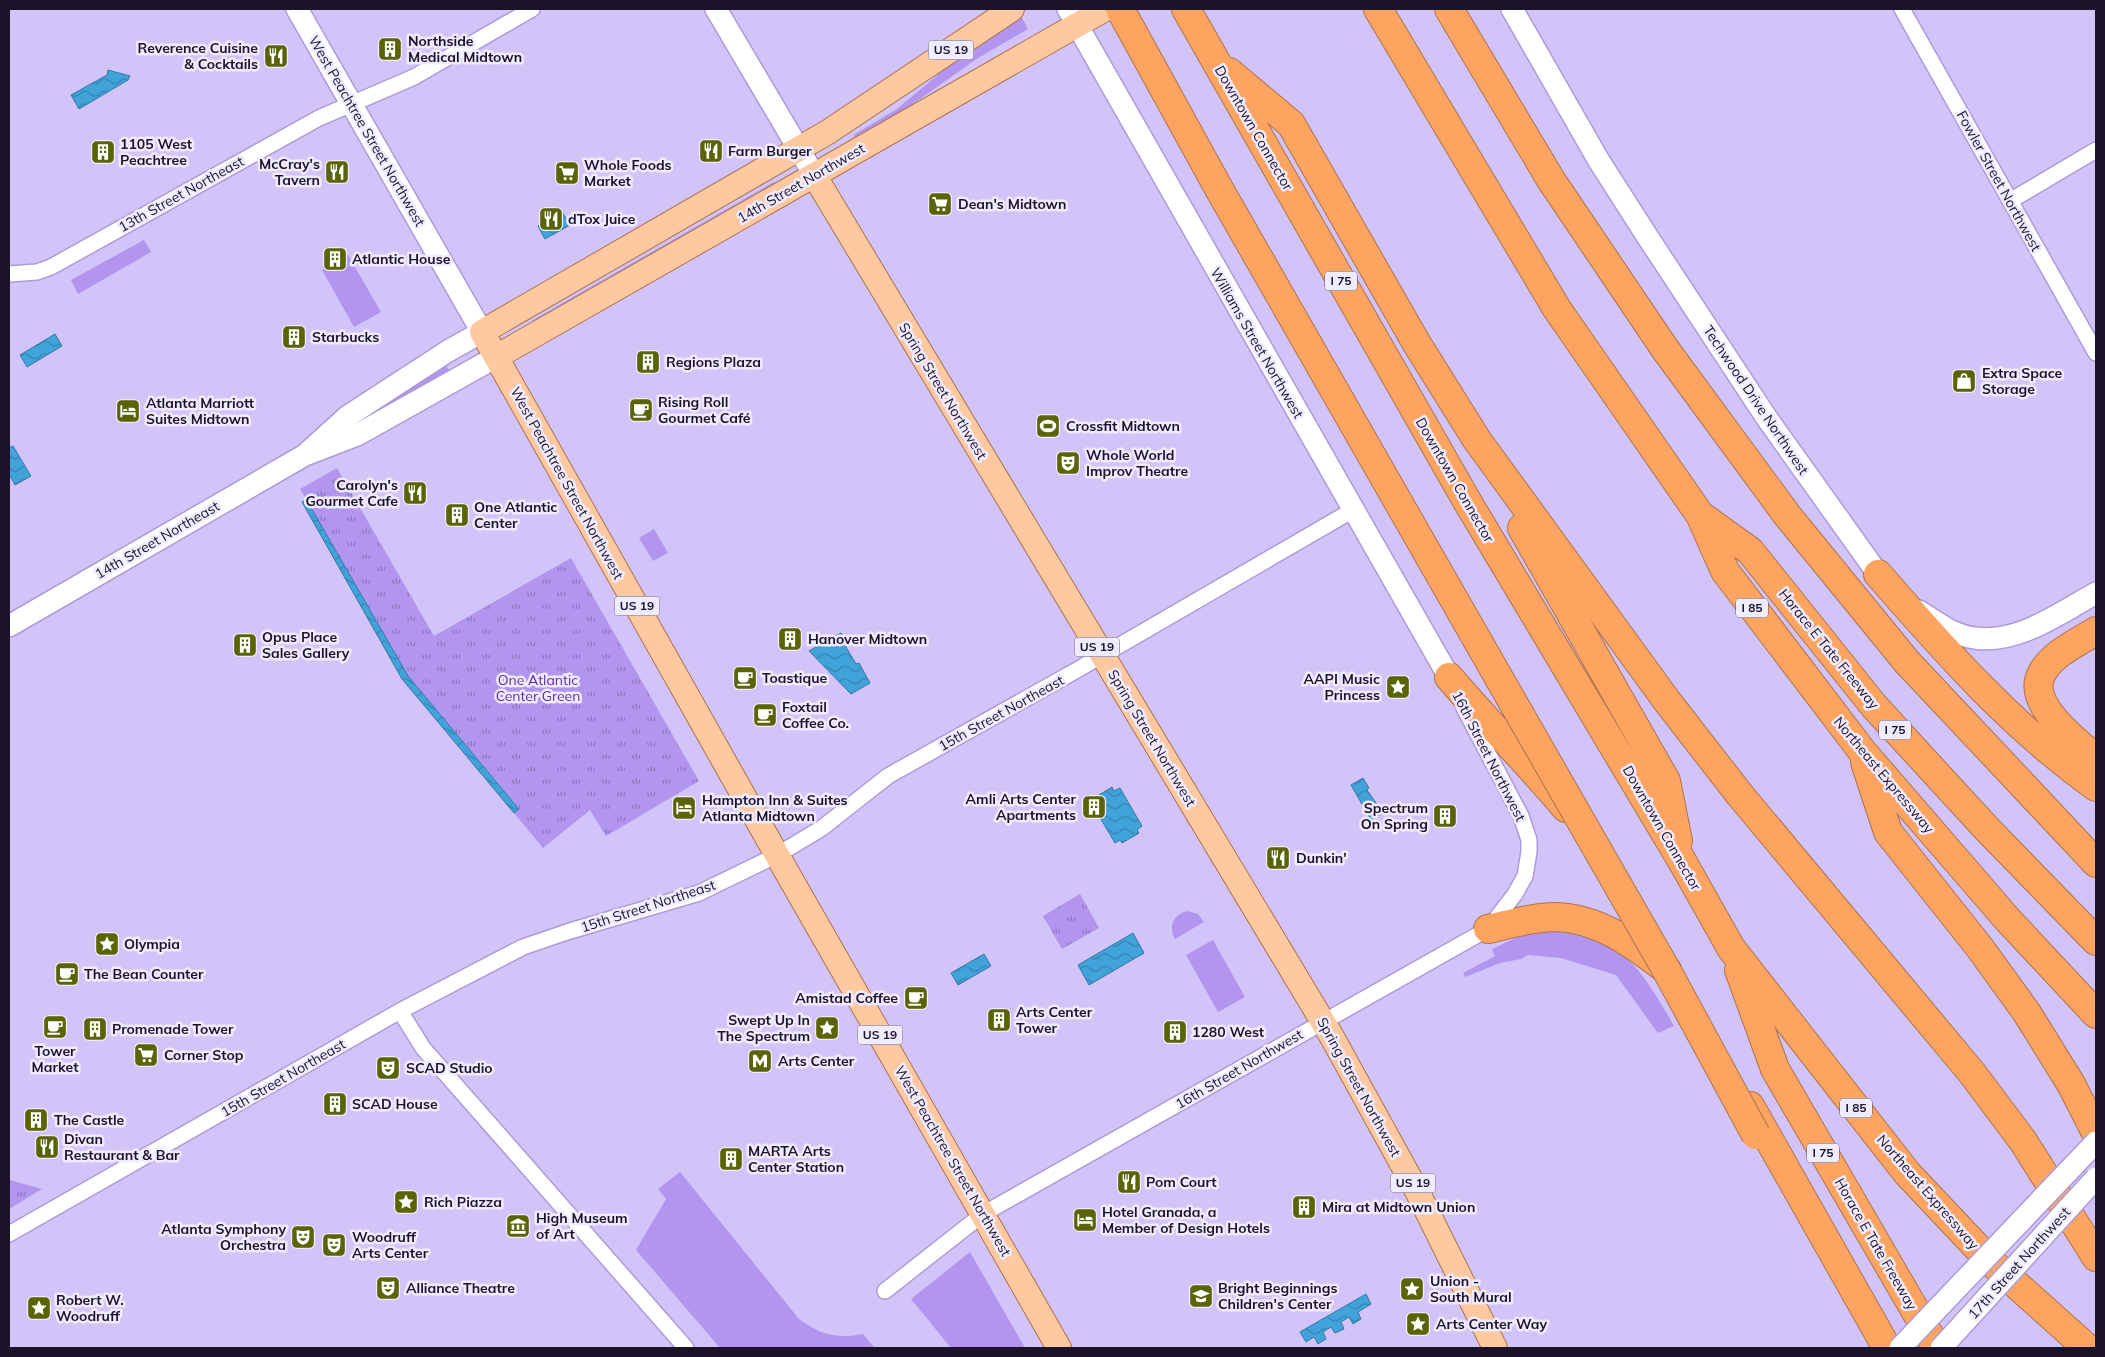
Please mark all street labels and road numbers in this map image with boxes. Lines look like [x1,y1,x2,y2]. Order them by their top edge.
street label: West Peachtree Street Northwest [305,32,429,230]
road number: US 19 [928,40,974,60]
street label: Downtown Connector [1211,62,1298,195]
street label: Fowler Street Northwest [1953,107,2045,255]
street label: 14th Street Northwest [734,139,868,227]
street label: 13th Street Northeast [115,152,247,236]
street label: Williams Street Northwest [1206,264,1308,422]
road number: I 75 [1325,272,1357,290]
street label: Spring Street Northwest [895,319,991,463]
street label: Techwood Drive Northwest [1699,322,1813,478]
street label: West Peachtree Street Northwest [506,384,628,582]
street label: Downtown Connector [1412,414,1499,547]
street label: 14th Street Northeast [92,497,223,583]
street label: Horace E Tate Freeway [1775,585,1883,713]
road number: US 19 [614,596,660,616]
road number: I 85 [1736,598,1768,618]
road number: US 19 [1074,638,1120,656]
street label: Spring Street Northwest [1104,666,1200,810]
street label: 15th Street Northeast [935,671,1067,755]
street label: 16th Street Northwest [1448,688,1530,824]
street label: Northeast Expressway [1830,713,1938,837]
road number: I 75 [1879,720,1911,740]
street label: Downtown Connector [1619,762,1706,895]
street label: 15th Street Northeast [578,876,718,936]
street label: Spring Street Northwest [1313,1014,1405,1160]
street label: 16th Street Northwest [1172,1025,1306,1113]
road number: US 19 [858,1026,902,1044]
street label: 15th Street Northeast [218,1035,349,1121]
street label: West Peachtree Street Northwest [891,1062,1015,1260]
road number: I 85 [1840,1098,1872,1118]
street label: Northeast Expressway [1873,1131,1983,1254]
road number: I 75 [1807,1144,1839,1162]
road number: US 19 [1390,1174,1436,1192]
street label: Horace E Tate Freeway [1831,1175,1921,1314]
street label: 17th Street Northwest [1964,1203,2074,1323]

